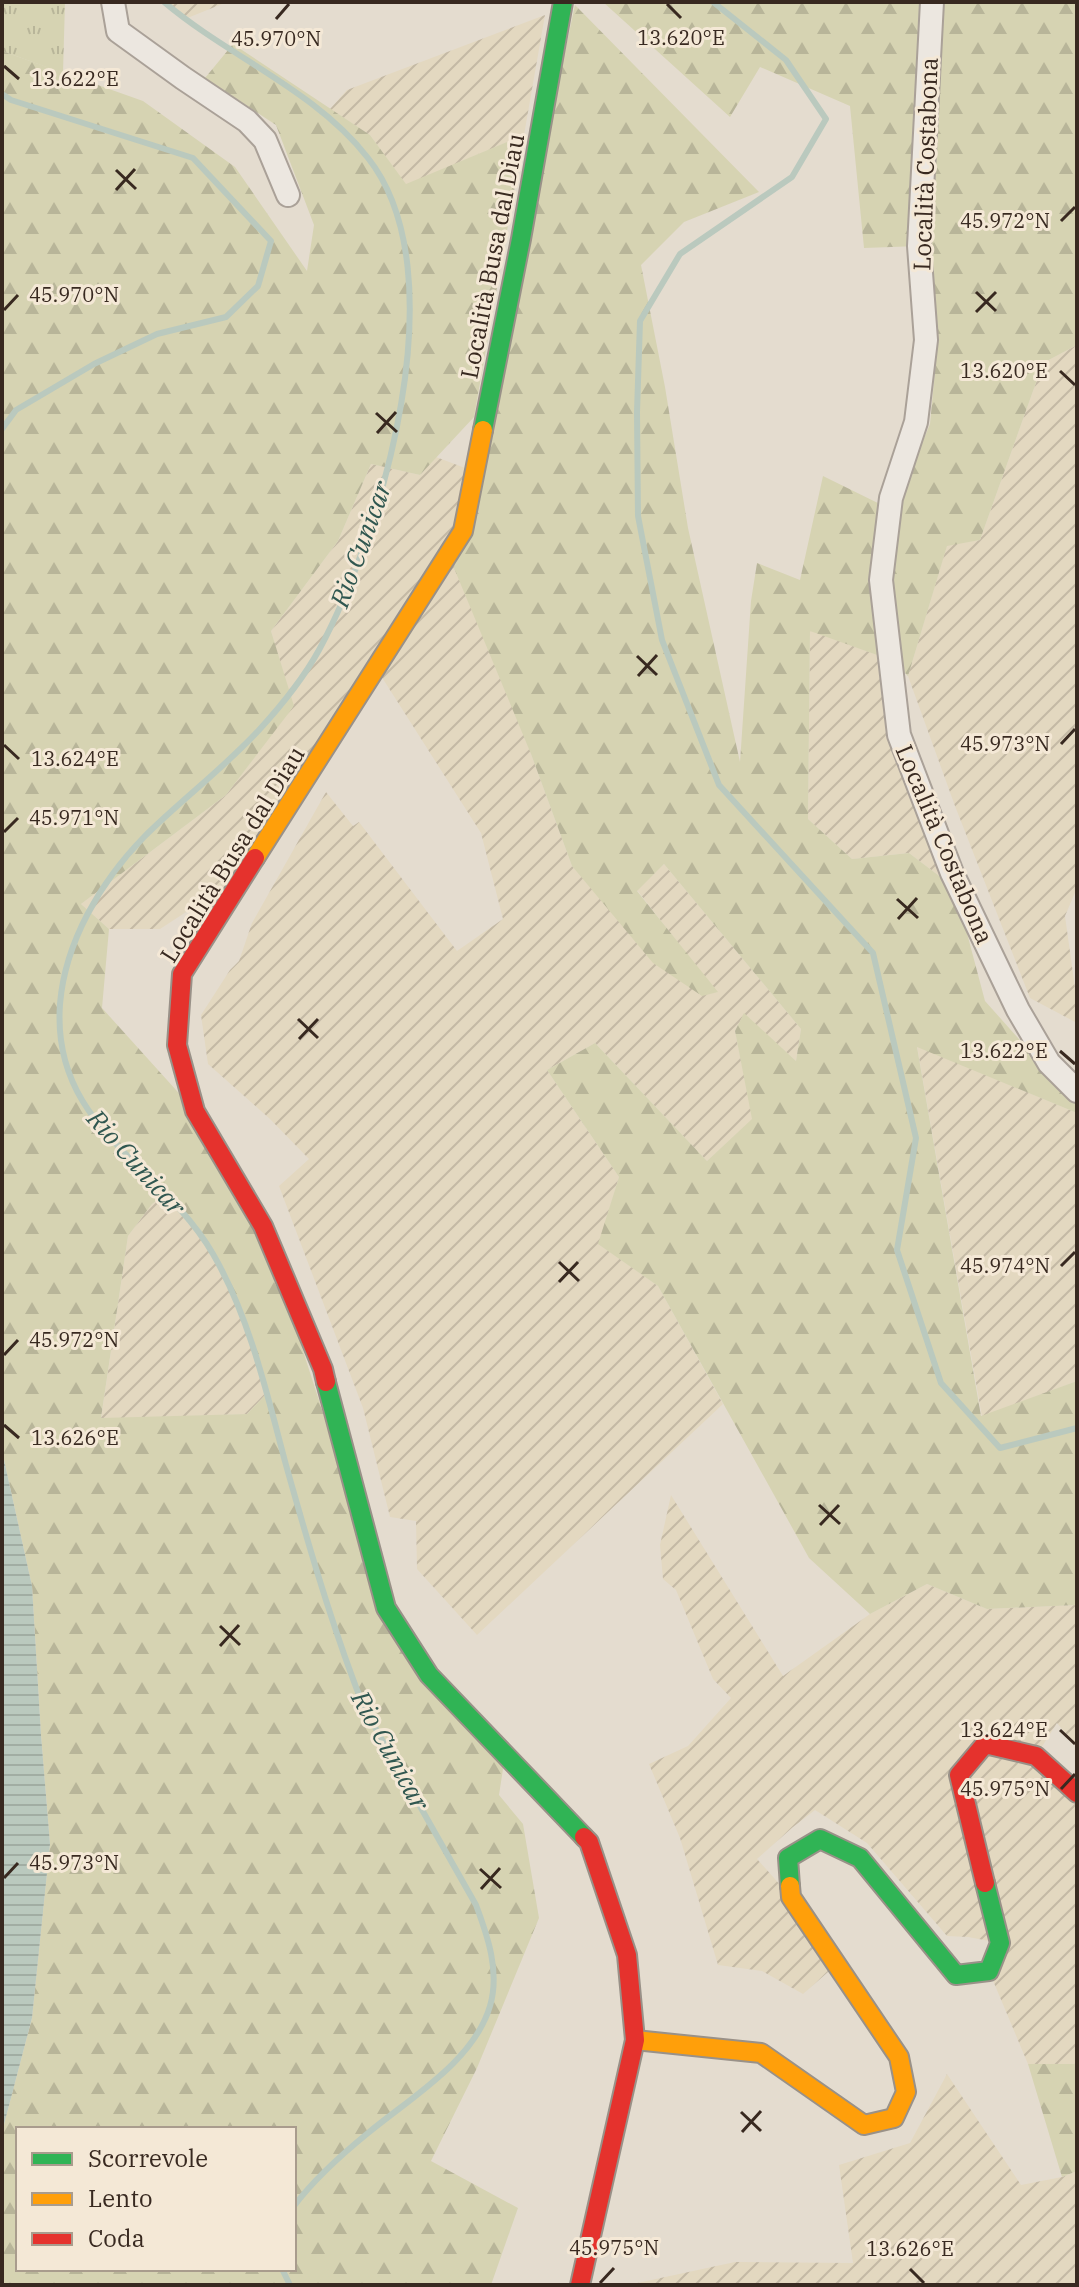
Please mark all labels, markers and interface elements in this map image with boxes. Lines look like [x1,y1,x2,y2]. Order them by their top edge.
text: 13.620°E [637,24,725,51]
text: 45.970°N [231,25,321,52]
street label: Località Costabona [905,57,945,271]
text: 13.622°E [31,65,119,92]
street label: Località Busa dal Diau [453,130,532,381]
text: 45.972°N [960,207,1050,234]
text: 45.970°N [29,281,119,308]
text: 13.620°E [960,357,1048,384]
water label: Rio Cunicar [321,476,399,613]
text: 45.973°N [960,730,1050,757]
street label: Località Costabona [889,739,1001,949]
street label: Località Busa dal Diau [152,740,312,968]
text: 13.624°E [31,745,119,772]
text: 45.971°N [29,804,119,831]
text: 13.622°E [960,1037,1048,1064]
water label: Rio Cunicar [80,1101,194,1223]
text: 45.974°N [960,1252,1050,1279]
text: 45.972°N [29,1326,119,1353]
text: 13.626°E [31,1424,119,1451]
water label: Rio Cunicar [344,1683,438,1816]
text: 13.624°E [960,1716,1048,1743]
text: 45.975°N [960,1775,1050,1802]
text: 45.973°N [29,1849,119,1876]
legend [16,2127,296,2271]
text: Scorrevole [88,2142,208,2174]
text: Lento [88,2182,152,2214]
text: Coda [88,2222,145,2254]
text: 45.975°N [569,2234,659,2261]
text: 13.626°E [866,2235,954,2262]

